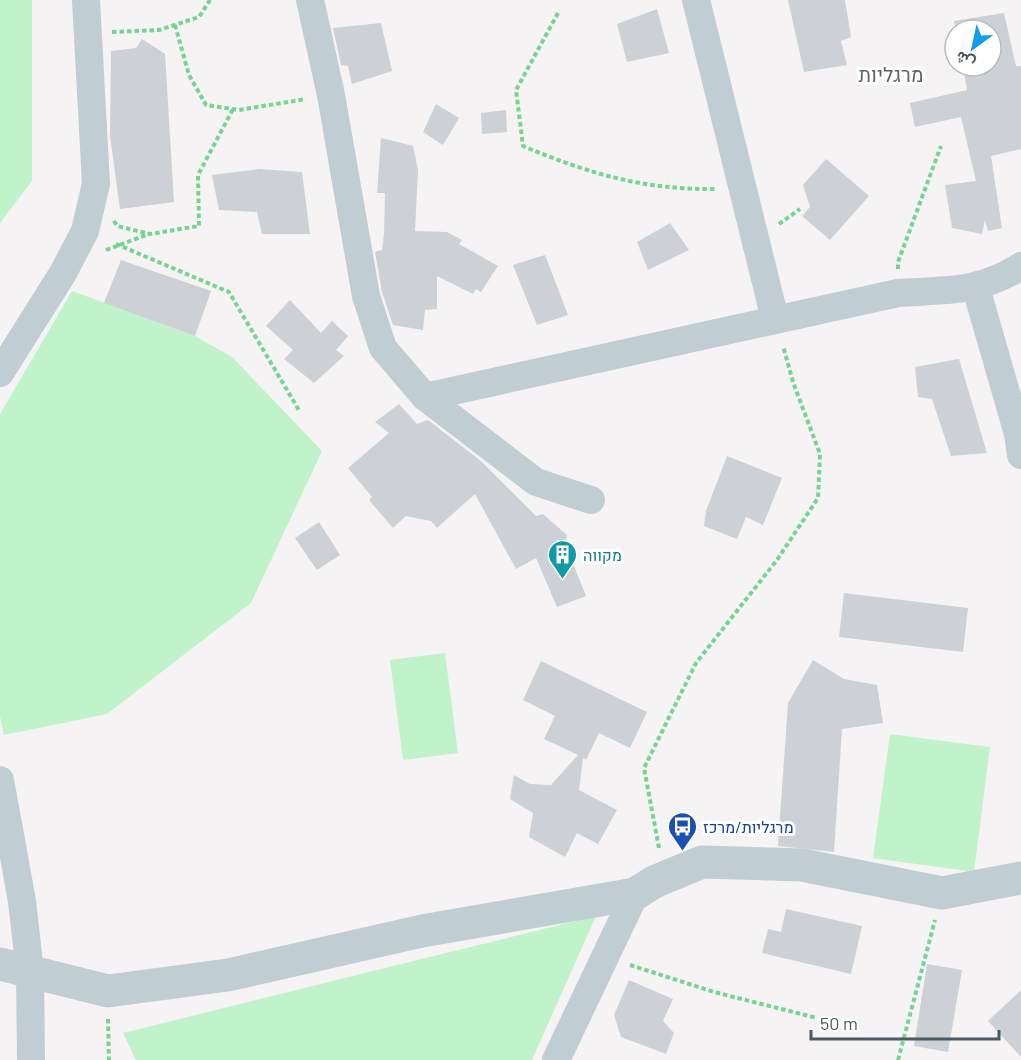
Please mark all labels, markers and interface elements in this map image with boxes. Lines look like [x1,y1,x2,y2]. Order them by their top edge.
north arrow [943,18,1003,78]
text: ش [951,47,978,74]
district label: מרגליות [859,62,923,86]
building icon: מקווה [546,538,578,580]
place label: מקווה [583,545,622,564]
bus stop icon: מרגליות/מרכז [666,810,698,852]
place label: מרגליות/מרכז [703,817,794,836]
scale bar [811,1003,998,1041]
text: 50 m [820,1012,858,1034]

